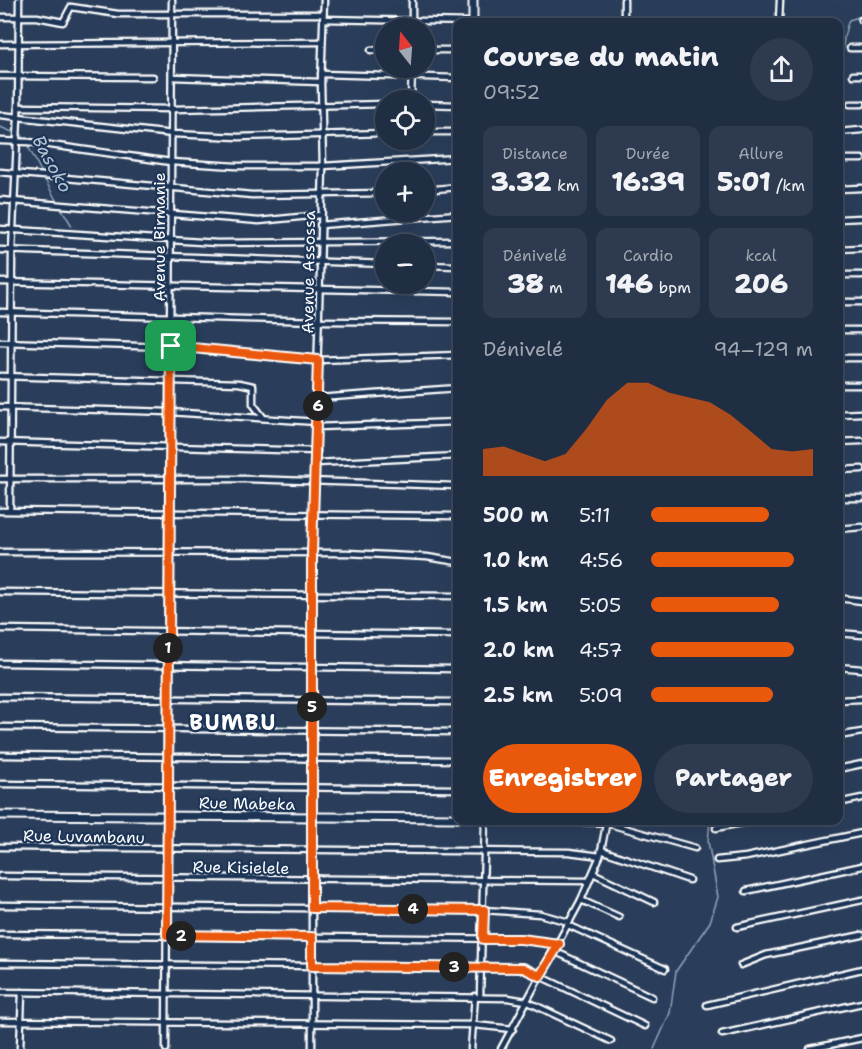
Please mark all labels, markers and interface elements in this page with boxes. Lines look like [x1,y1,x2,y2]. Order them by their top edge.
north arrow [375,18,435,78]
map controls [375,18,435,294]
text: Course du matin [483,38,719,75]
button: share [750,38,813,101]
text: 09:52 [483,79,540,105]
button: locate [375,90,435,150]
water label: Basoko [26,131,78,197]
text: Distance [502,143,568,164]
text: Durée [626,143,670,164]
text: Allure [738,143,784,164]
button: + [375,162,435,222]
text: 3.32 [490,164,551,199]
text: 16:39 [611,164,685,199]
text: 5:01 [717,164,771,199]
street label: Avenue Birmanie [149,172,170,302]
text: km [551,175,580,196]
text: /km [771,175,805,196]
street label: Avenue Assossa [297,210,320,334]
button: − [375,234,435,294]
text: Dénivelé [503,245,567,266]
text: Cardio [623,245,673,266]
text: kcal [745,245,777,266]
text: 38 [507,266,544,301]
text: 146 [605,266,653,301]
text: 206 [734,266,788,301]
text: m [544,277,563,298]
text: bpm [653,277,691,298]
pin [145,320,196,371]
icon: arrive [154,329,187,362]
text: Dénivelé [483,336,563,362]
text: 94–129 m [714,336,813,362]
pin: 6 [303,391,333,421]
text: 6 [312,395,324,416]
text: 500 m [483,502,549,528]
text: 5:11 [579,502,611,528]
text: 1.0 km [483,547,548,573]
text: 4:56 [579,547,623,573]
text: 1.5 km [483,592,547,618]
text: 5:05 [579,592,621,618]
pin: 1 [153,633,183,663]
text: 1 [164,637,172,658]
text: 2.0 km [483,637,554,663]
text: 4:57 [579,637,622,663]
text: 2.5 km [483,682,553,708]
text: 5:09 [579,682,623,708]
pin: 5 [297,692,327,722]
text: 5 [307,696,317,717]
district label: BUMBU [189,708,277,737]
button: Enregistrer [483,744,642,813]
button: Partager [654,744,813,813]
street label: Rue Mabeka [199,792,295,815]
street label: Rue Luvambanu [23,825,145,848]
street label: Rue Kisielele [192,856,290,879]
pin: 4 [398,894,428,924]
text: 4 [407,898,419,919]
pin: 2 [166,921,196,951]
text: 2 [175,925,187,946]
pin: 3 [439,952,469,982]
text: 3 [448,956,460,977]

